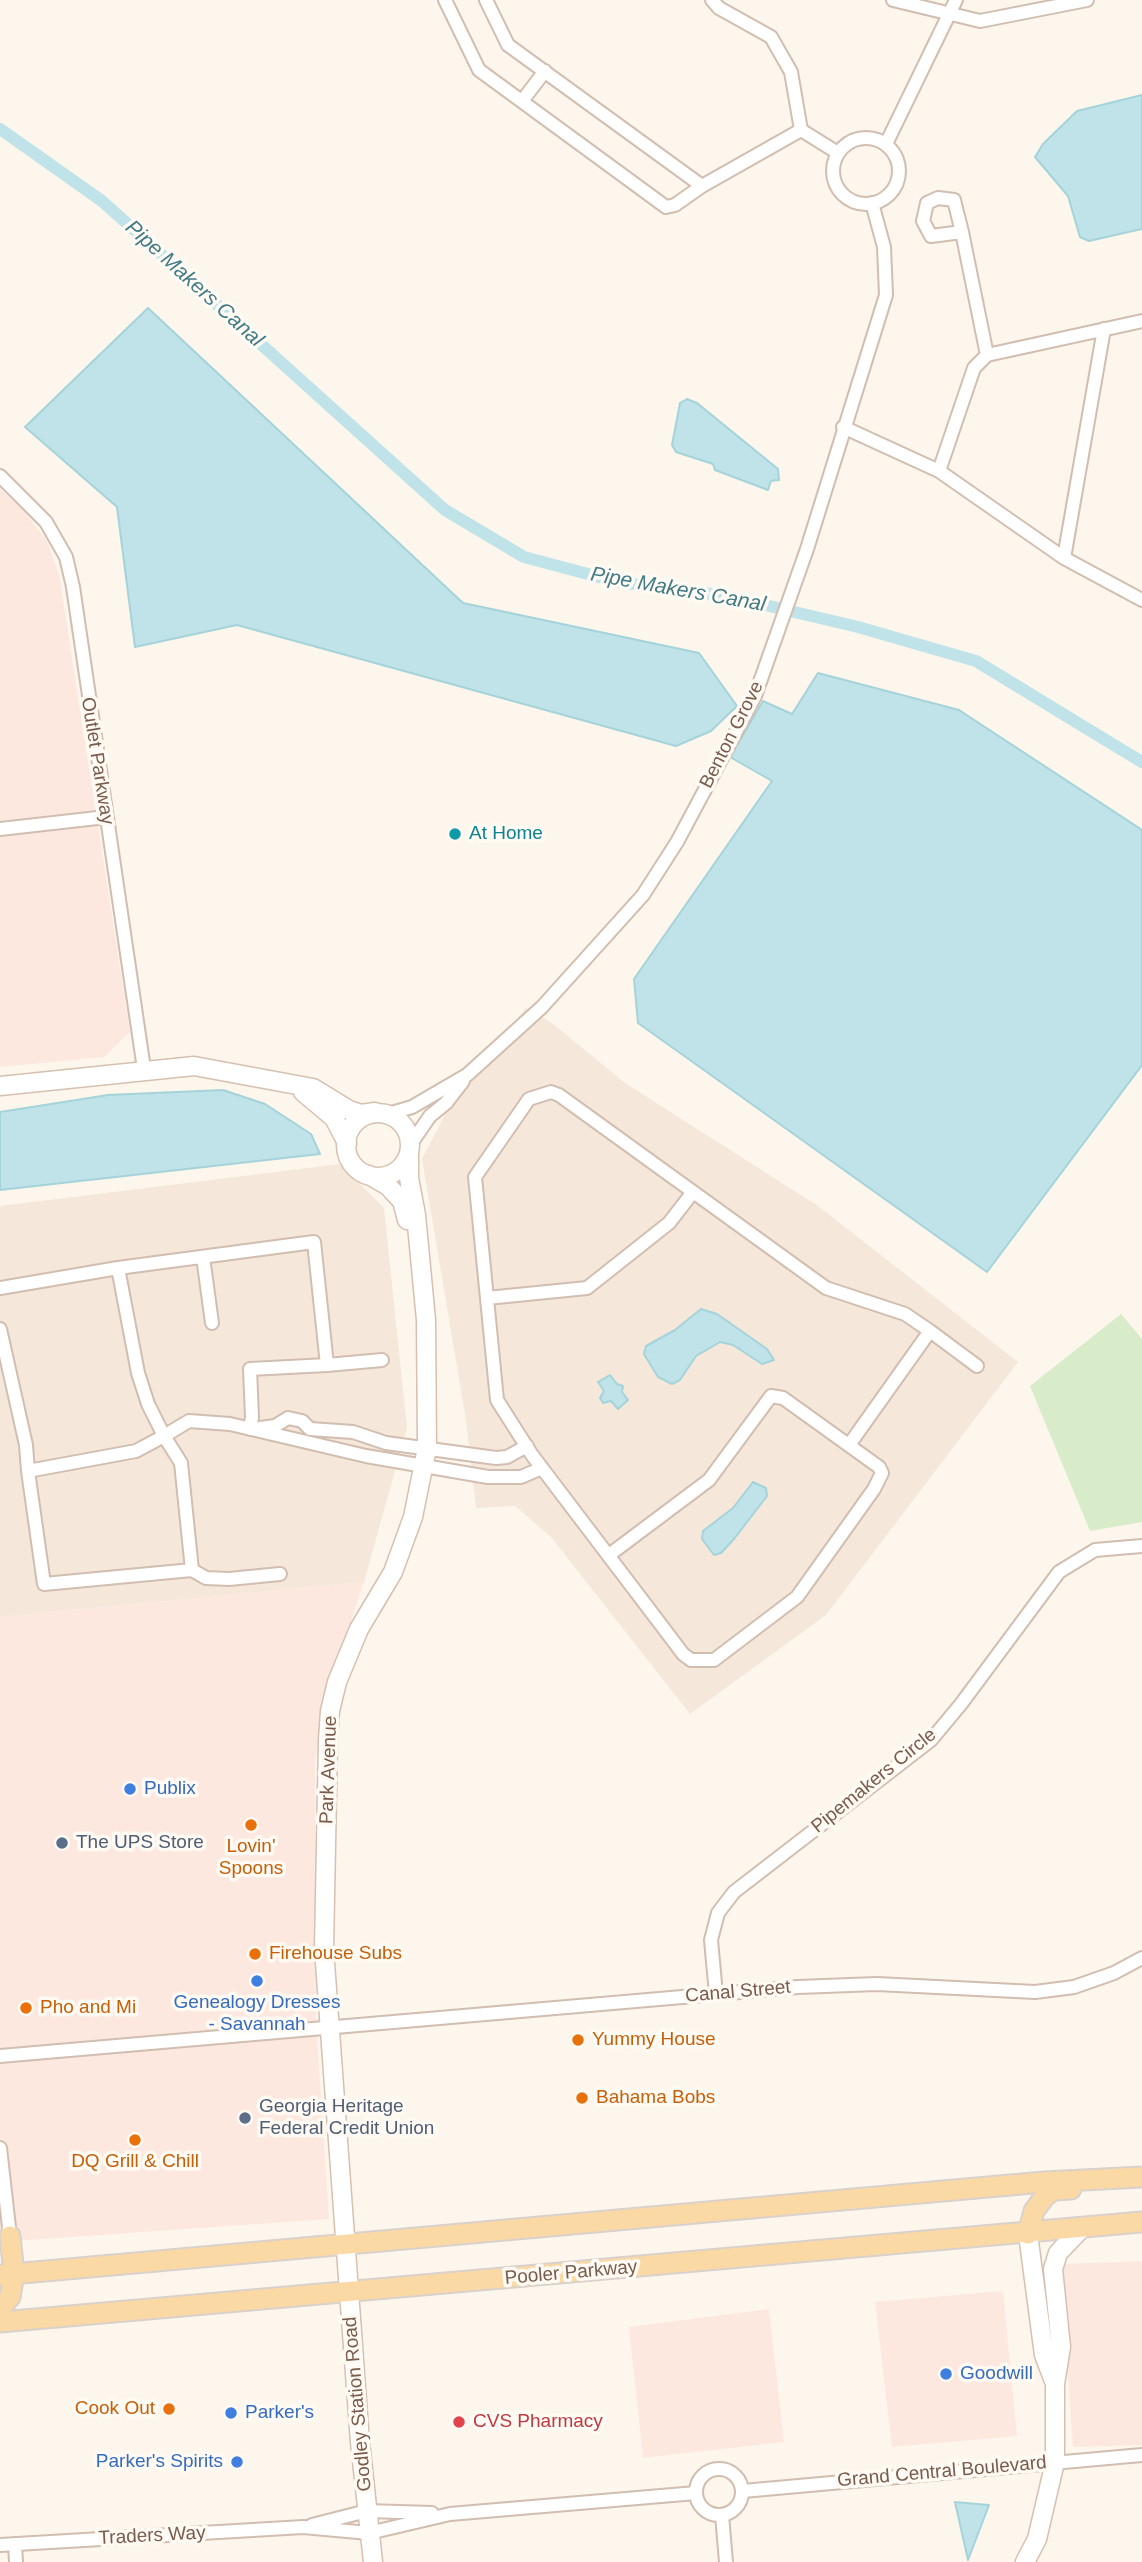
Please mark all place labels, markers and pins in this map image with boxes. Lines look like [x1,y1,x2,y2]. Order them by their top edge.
place label: At Home [469,823,543,845]
marker: At Home [447,826,463,842]
place label: Publix [144,1778,196,1800]
marker: Publix [122,1781,138,1797]
marker: Lovin' Spoons [243,1817,259,1833]
place label: The UPS Store [76,1832,204,1854]
marker: The UPS Store [54,1835,70,1851]
place label: Lovin' Spoons [219,1836,283,1880]
place label: Firehouse Subs [269,1943,402,1965]
marker: Firehouse Subs [247,1946,263,1962]
marker: Genealogy Dresses - Savannah [249,1973,265,1989]
place label: Genealogy Dresses - Savannah [174,1992,340,2036]
place label: Pho and Mi [40,1997,136,2019]
marker: Pho and Mi [18,2000,34,2016]
place label: Yummy House [592,2029,716,2051]
marker: Yummy House [570,2032,586,2048]
place label: Bahama Bobs [596,2087,715,2109]
marker: Bahama Bobs [574,2090,590,2106]
place label: Georgia Heritage Federal Credit Union [259,2096,434,2140]
marker: Georgia Heritage Federal Credit Union [237,2110,253,2126]
marker: DQ Grill & Chill [127,2132,143,2148]
place label: DQ Grill & Chill [71,2151,199,2173]
place label: Goodwill [960,2363,1033,2385]
marker: Goodwill [938,2366,954,2382]
place label: Cook Out [75,2398,155,2420]
marker: Cook Out [161,2401,177,2417]
place label: Parker's [245,2402,314,2424]
marker: Parker's [223,2405,239,2421]
place label: CVS Pharmacy [473,2411,603,2433]
marker: CVS Pharmacy [451,2414,467,2430]
place label: Parker's Spirits [96,2451,223,2473]
marker: Parker's Spirits [229,2454,245,2470]

